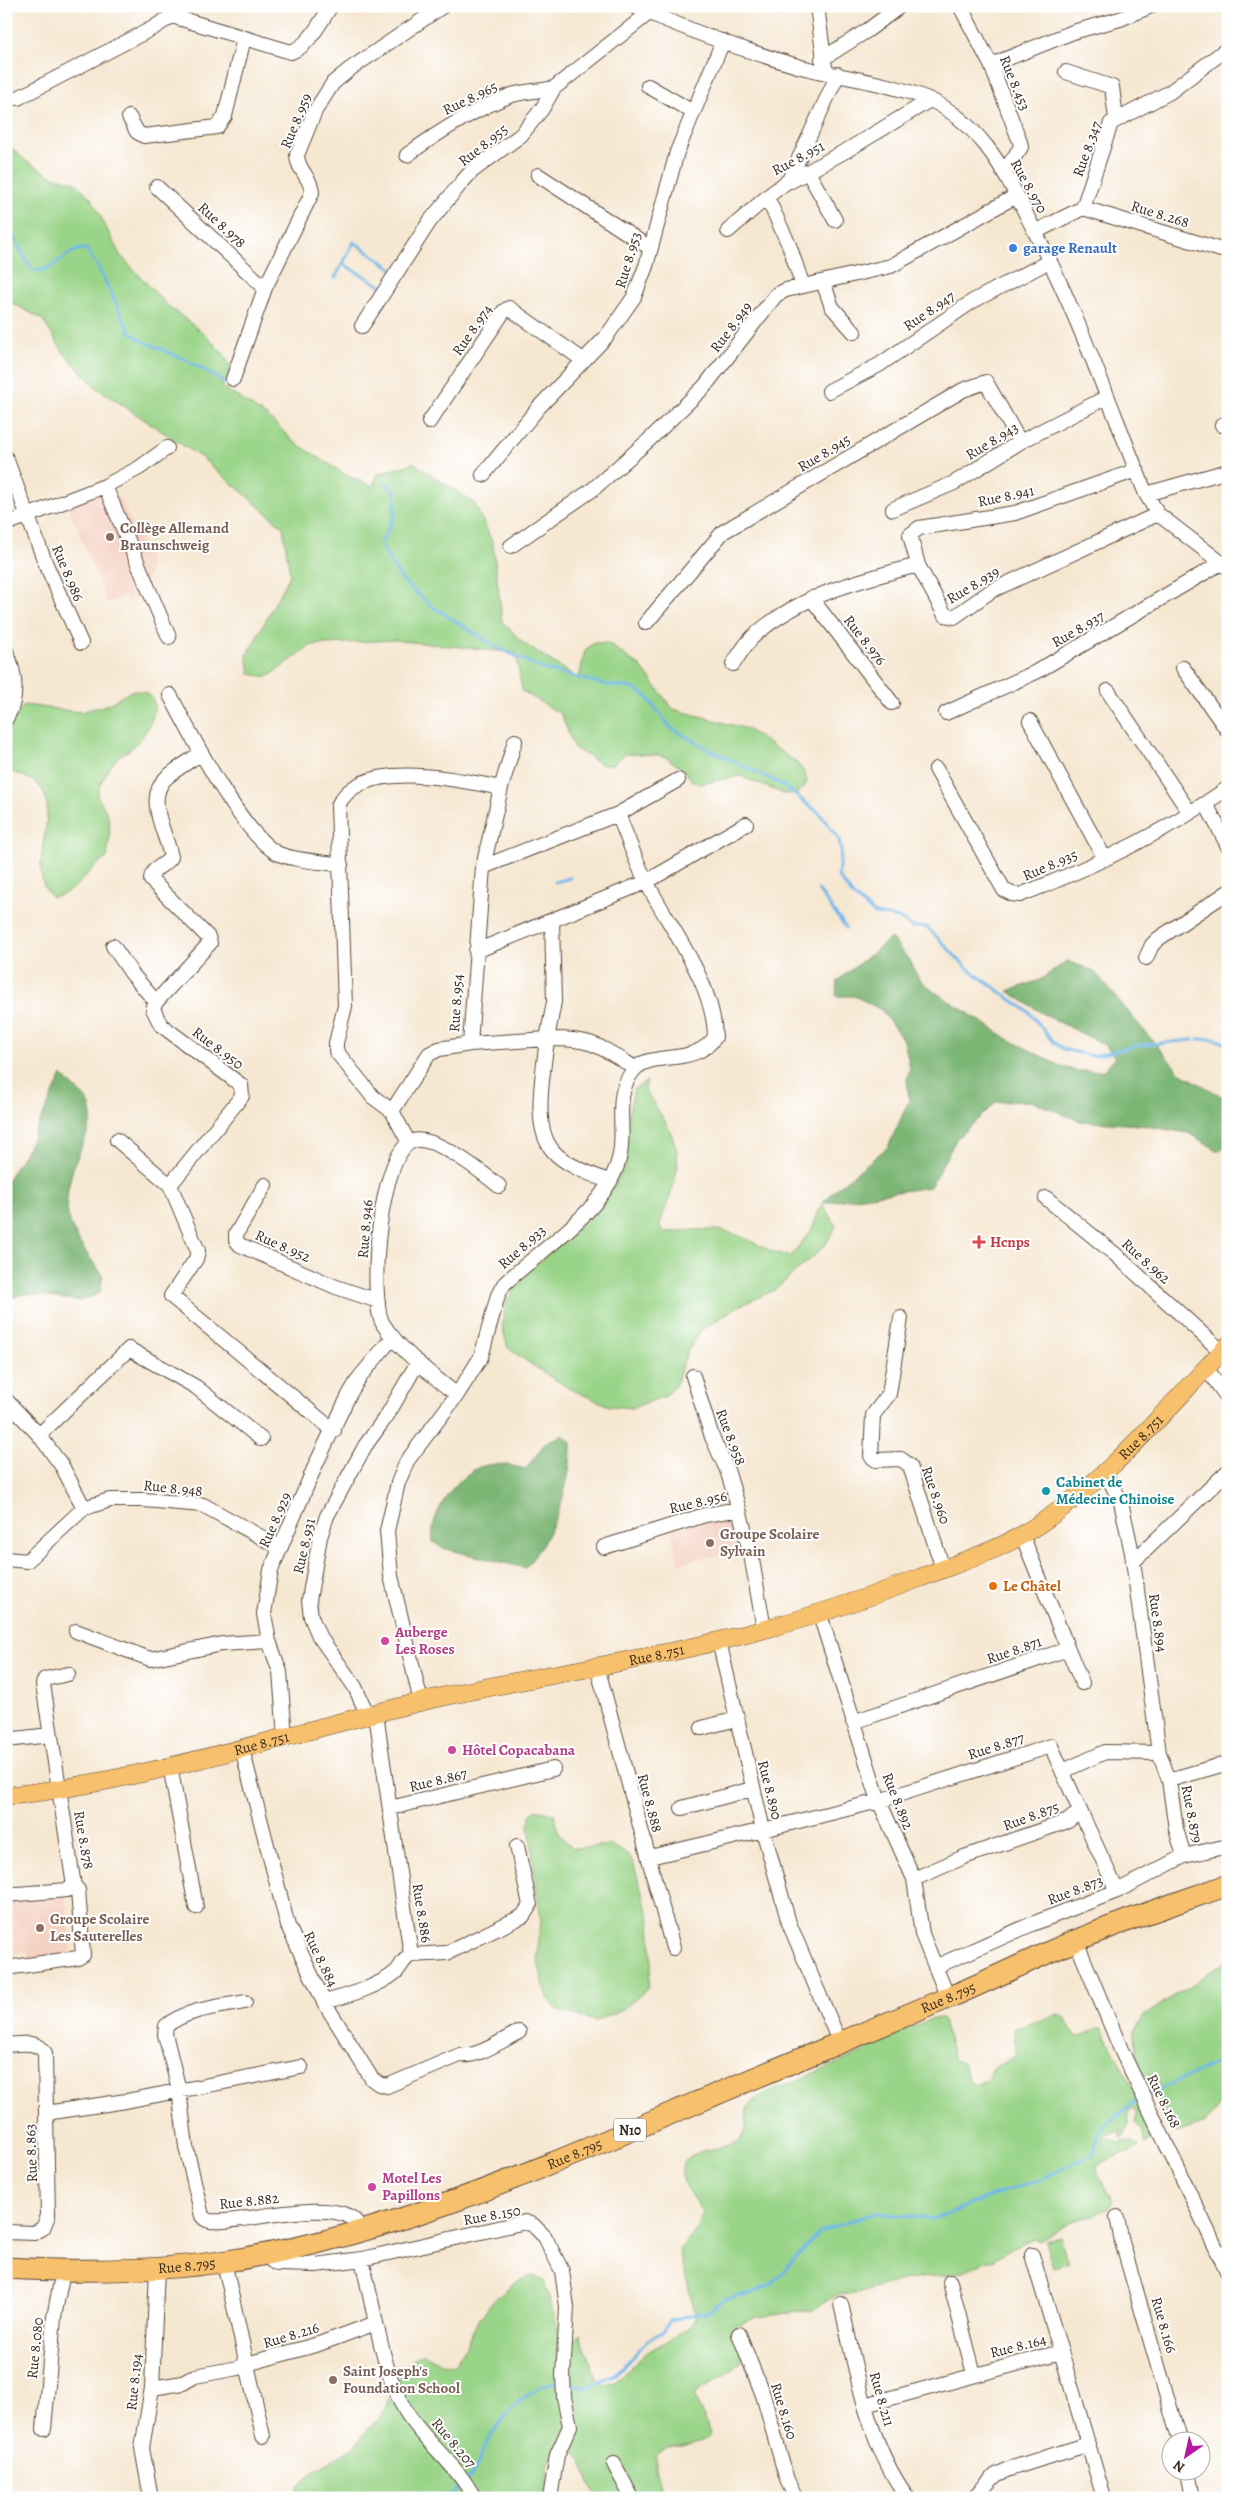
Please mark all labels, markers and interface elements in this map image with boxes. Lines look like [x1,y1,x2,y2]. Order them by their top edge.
street label: Rue 8.453 [995,52,1035,114]
street label: Rue 8.965 [439,76,501,120]
street label: Rue 8.959 [275,90,317,152]
street label: Rue 8.347 [1068,118,1107,180]
street label: Rue 8.955 [454,119,512,171]
street label: Rue 8.951 [768,136,828,180]
street label: Rue 8.970 [1006,155,1052,217]
street label: Rue 8.268 [1129,196,1191,232]
street label: Rue 8.978 [194,198,250,252]
street label: Rue 8.953 [610,229,646,291]
place label: garage Renault [1023,238,1117,258]
marker: garage Renault [1007,242,1019,254]
street label: Rue 8.947 [899,286,959,336]
street label: Rue 8.949 [705,297,757,357]
street label: Rue 8.974 [447,300,497,360]
street label: Rue 8.943 [962,417,1022,465]
street label: Rue 8.945 [794,429,854,477]
street label: Rue 8.941 [976,480,1036,512]
place label: Collège Allemand Braunschweig [120,518,230,555]
marker: Collège Allemand Braunschweig [104,531,116,543]
street label: Rue 8.986 [47,542,89,604]
street label: Rue 8.939 [943,561,1003,609]
street label: Rue 8.937 [1048,606,1109,652]
street label: Rue 8.976 [839,611,891,669]
street label: Rue 8.935 [1019,844,1081,886]
street label: Rue 8.954 [444,973,468,1033]
street label: Rue 8.950 [188,1022,248,1074]
street label: Rue 8.946 [352,1199,378,1259]
street label: Rue 8.933 [494,1221,550,1273]
street label: Rue 8.952 [252,1225,314,1267]
place label: Hcnps [990,1232,1030,1252]
street label: Rue 8.962 [1117,1234,1175,1288]
marker: Hcnps [972,1235,986,1249]
street label: Rue 8.958 [711,1406,751,1468]
street label: Rue 8.751 [1114,1410,1168,1464]
street label: Rue 8.960 [917,1463,955,1527]
place label: Cabinet de Médecine Chinoise [1056,1472,1175,1509]
street label: Rue 8.948 [142,1475,204,1501]
marker: Cabinet de Médecine Chinoise [1040,1485,1052,1497]
street label: Rue 8.956 [667,1486,729,1518]
street label: Rue 8.929 [254,1489,296,1551]
street label: Rue 8.931 [288,1516,320,1576]
place label: Groupe Scolaire Sylvain [720,1524,819,1561]
marker: Groupe Scolaire Sylvain [704,1537,716,1549]
place label: Le Châtel [1003,1576,1061,1596]
marker: Le Châtel [987,1580,999,1592]
street label: Rue 8.894 [1144,1592,1172,1654]
place label: Auberge Les Roses [394,1622,455,1659]
street label: Rue 8.871 [984,1631,1044,1669]
marker: Auberge Les Roses [379,1635,391,1647]
street label: Rue 8.751 [627,1639,686,1670]
street label: Rue 8.751 [232,1726,291,1760]
street label: Rue 8.877 [965,1727,1027,1765]
place label: Hôtel Copacabana [462,1740,576,1760]
marker: Hôtel Copacabana [446,1744,458,1756]
street label: Rue 8.890 [753,1758,787,1822]
street label: Rue 8.867 [407,1763,470,1797]
street label: Rue 8.892 [878,1770,918,1832]
street label: Rue 8.888 [633,1771,667,1835]
street label: Rue 8.879 [1177,1783,1207,1845]
street label: Rue 8.875 [1000,1797,1062,1835]
street label: Rue 8.878 [69,1809,99,1871]
street label: Rue 8.873 [1044,1870,1106,1910]
street label: Rue 8.886 [407,1882,437,1944]
place label: Groupe Scolaire Les Sauterelles [50,1909,149,1946]
marker: Groupe Scolaire Les Sauterelles [34,1922,46,1934]
street label: Rue 8.884 [299,1928,343,1990]
street label: Rue 8.795 [918,1977,979,2018]
street label: Rue 8.168 [1142,2071,1186,2131]
road number: N10 [614,2118,646,2142]
street label: Rue 8.863 [20,2123,42,2183]
street label: Rue 8.795 [544,2134,605,2174]
place label: Motel Les Papillons [382,2168,442,2205]
marker: Motel Les Papillons [366,2181,378,2193]
street label: Rue 8.882 [218,2188,280,2214]
street label: Rue 8.150 [462,2200,522,2230]
street label: Rue 8.795 [157,2253,217,2278]
street label: Rue 8.166 [1146,2295,1182,2355]
street label: Rue 8.080 [22,2316,48,2380]
street label: Rue 8.216 [261,2317,322,2353]
street label: Rue 8.164 [988,2329,1048,2363]
street label: Rue 8.194 [121,2352,147,2411]
place label: Saint Joseph's Foundation School [343,2361,460,2398]
street label: Rue 8.211 [865,2369,899,2429]
marker: Saint Joseph's Foundation School [327,2374,339,2386]
street label: Rue 8.160 [766,2380,802,2442]
street label: Rue 8.207 [427,2414,481,2473]
north arrow [1162,2432,1212,2482]
text: N [1169,2456,1189,2477]

